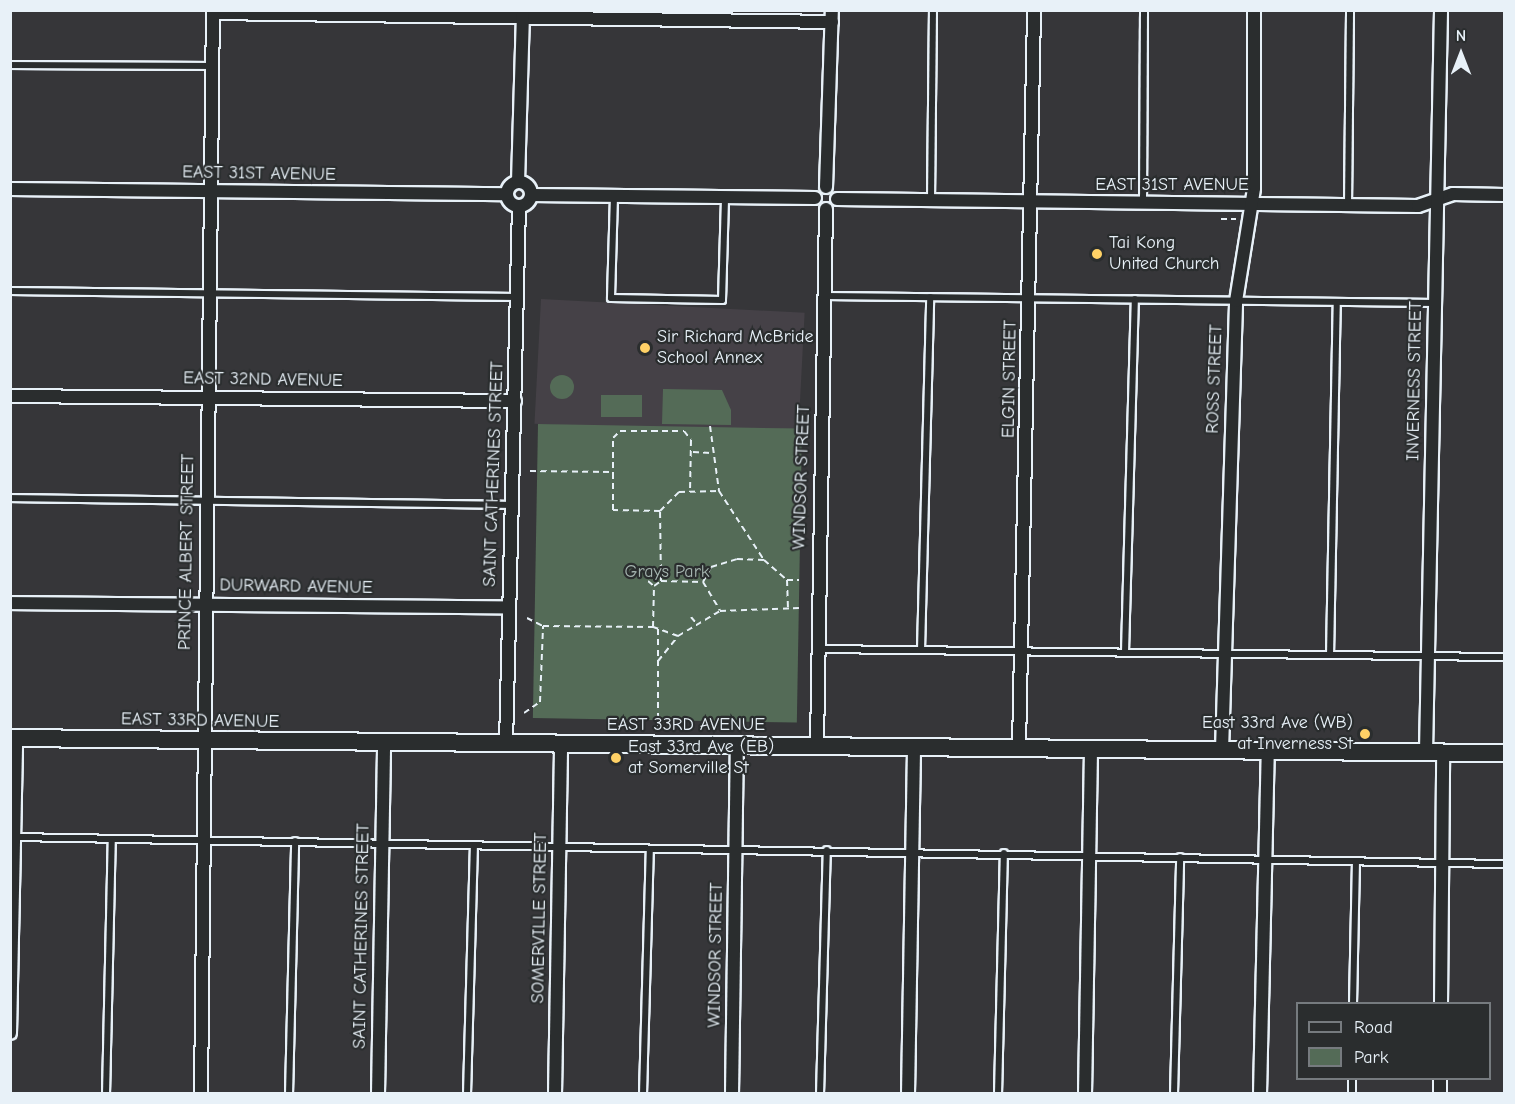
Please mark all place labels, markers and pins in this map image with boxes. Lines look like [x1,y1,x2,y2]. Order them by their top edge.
place label: Tai Kong United Church [1109,233,1220,276]
marker: Tai Kong United Church [1090,247,1104,261]
place label: Sir Richard McBride School Annex [657,327,813,370]
marker: Sir Richard McBride School Annex [638,341,652,355]
place label: East 33rd Ave (WB) at Inverness St [1202,713,1353,756]
marker: East 33rd Ave (WB) at Inverness St [1358,727,1372,741]
place label: East 33rd Ave (EB) at Somerville St [628,737,774,780]
marker: East 33rd Ave (EB) at Somerville St [609,751,623,765]

